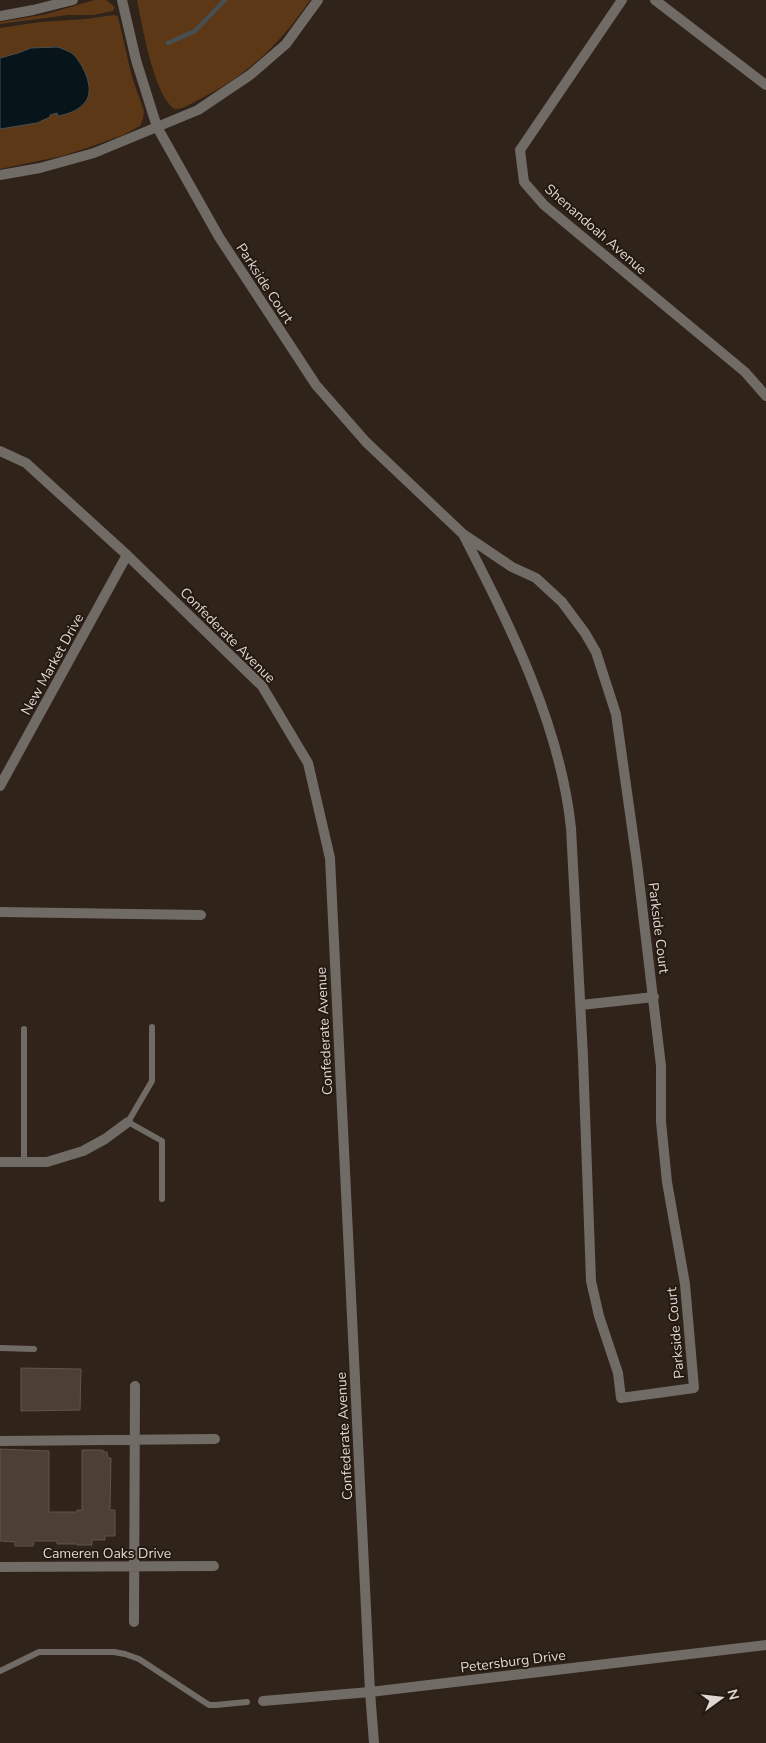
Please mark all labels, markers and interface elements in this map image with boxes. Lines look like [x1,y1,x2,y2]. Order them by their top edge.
street label: Shenandoah Avenue [540,180,651,279]
street label: Parkside Court [232,240,298,327]
street label: Confederate Avenue [176,583,280,687]
street label: New Market Drive [17,610,88,718]
street label: Parkside Court [643,881,674,975]
street label: Confederate Avenue [312,967,337,1095]
street label: Parkside Court [662,1286,689,1380]
street label: Confederate Avenue [332,1372,357,1500]
street label: Cameren Oaks Drive [43,1544,171,1563]
street label: Petersburg Drive [459,1646,567,1677]
north arrow [696,1673,746,1723]
text: N [723,1687,744,1702]

